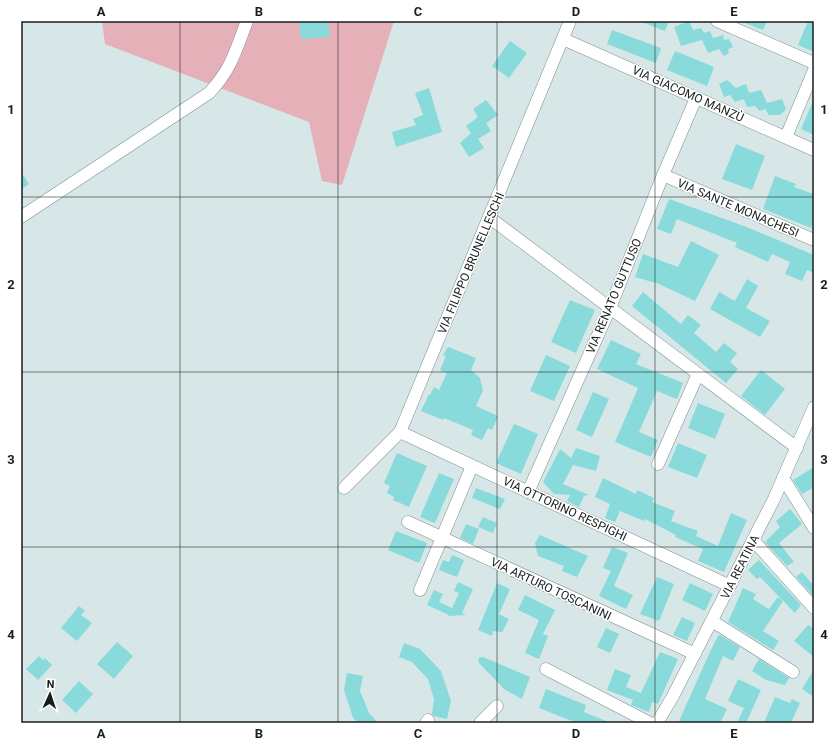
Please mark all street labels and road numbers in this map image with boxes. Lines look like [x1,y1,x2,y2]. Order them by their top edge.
street label: VIA GIACOMO MANZÙ [630,62,746,125]
street label: VIA SANTE MONACHESI [675,176,801,240]
street label: VIA FILIPPO BRUNELLESCHI [435,190,507,336]
street label: VIA RENATO GUTTUSO [583,236,645,356]
street label: VIA OTTORINO RESPIGHI [501,474,629,544]
street label: VIA REATINA [718,532,762,601]
street label: VIA ARTURO TOSCANINI [488,555,614,623]

